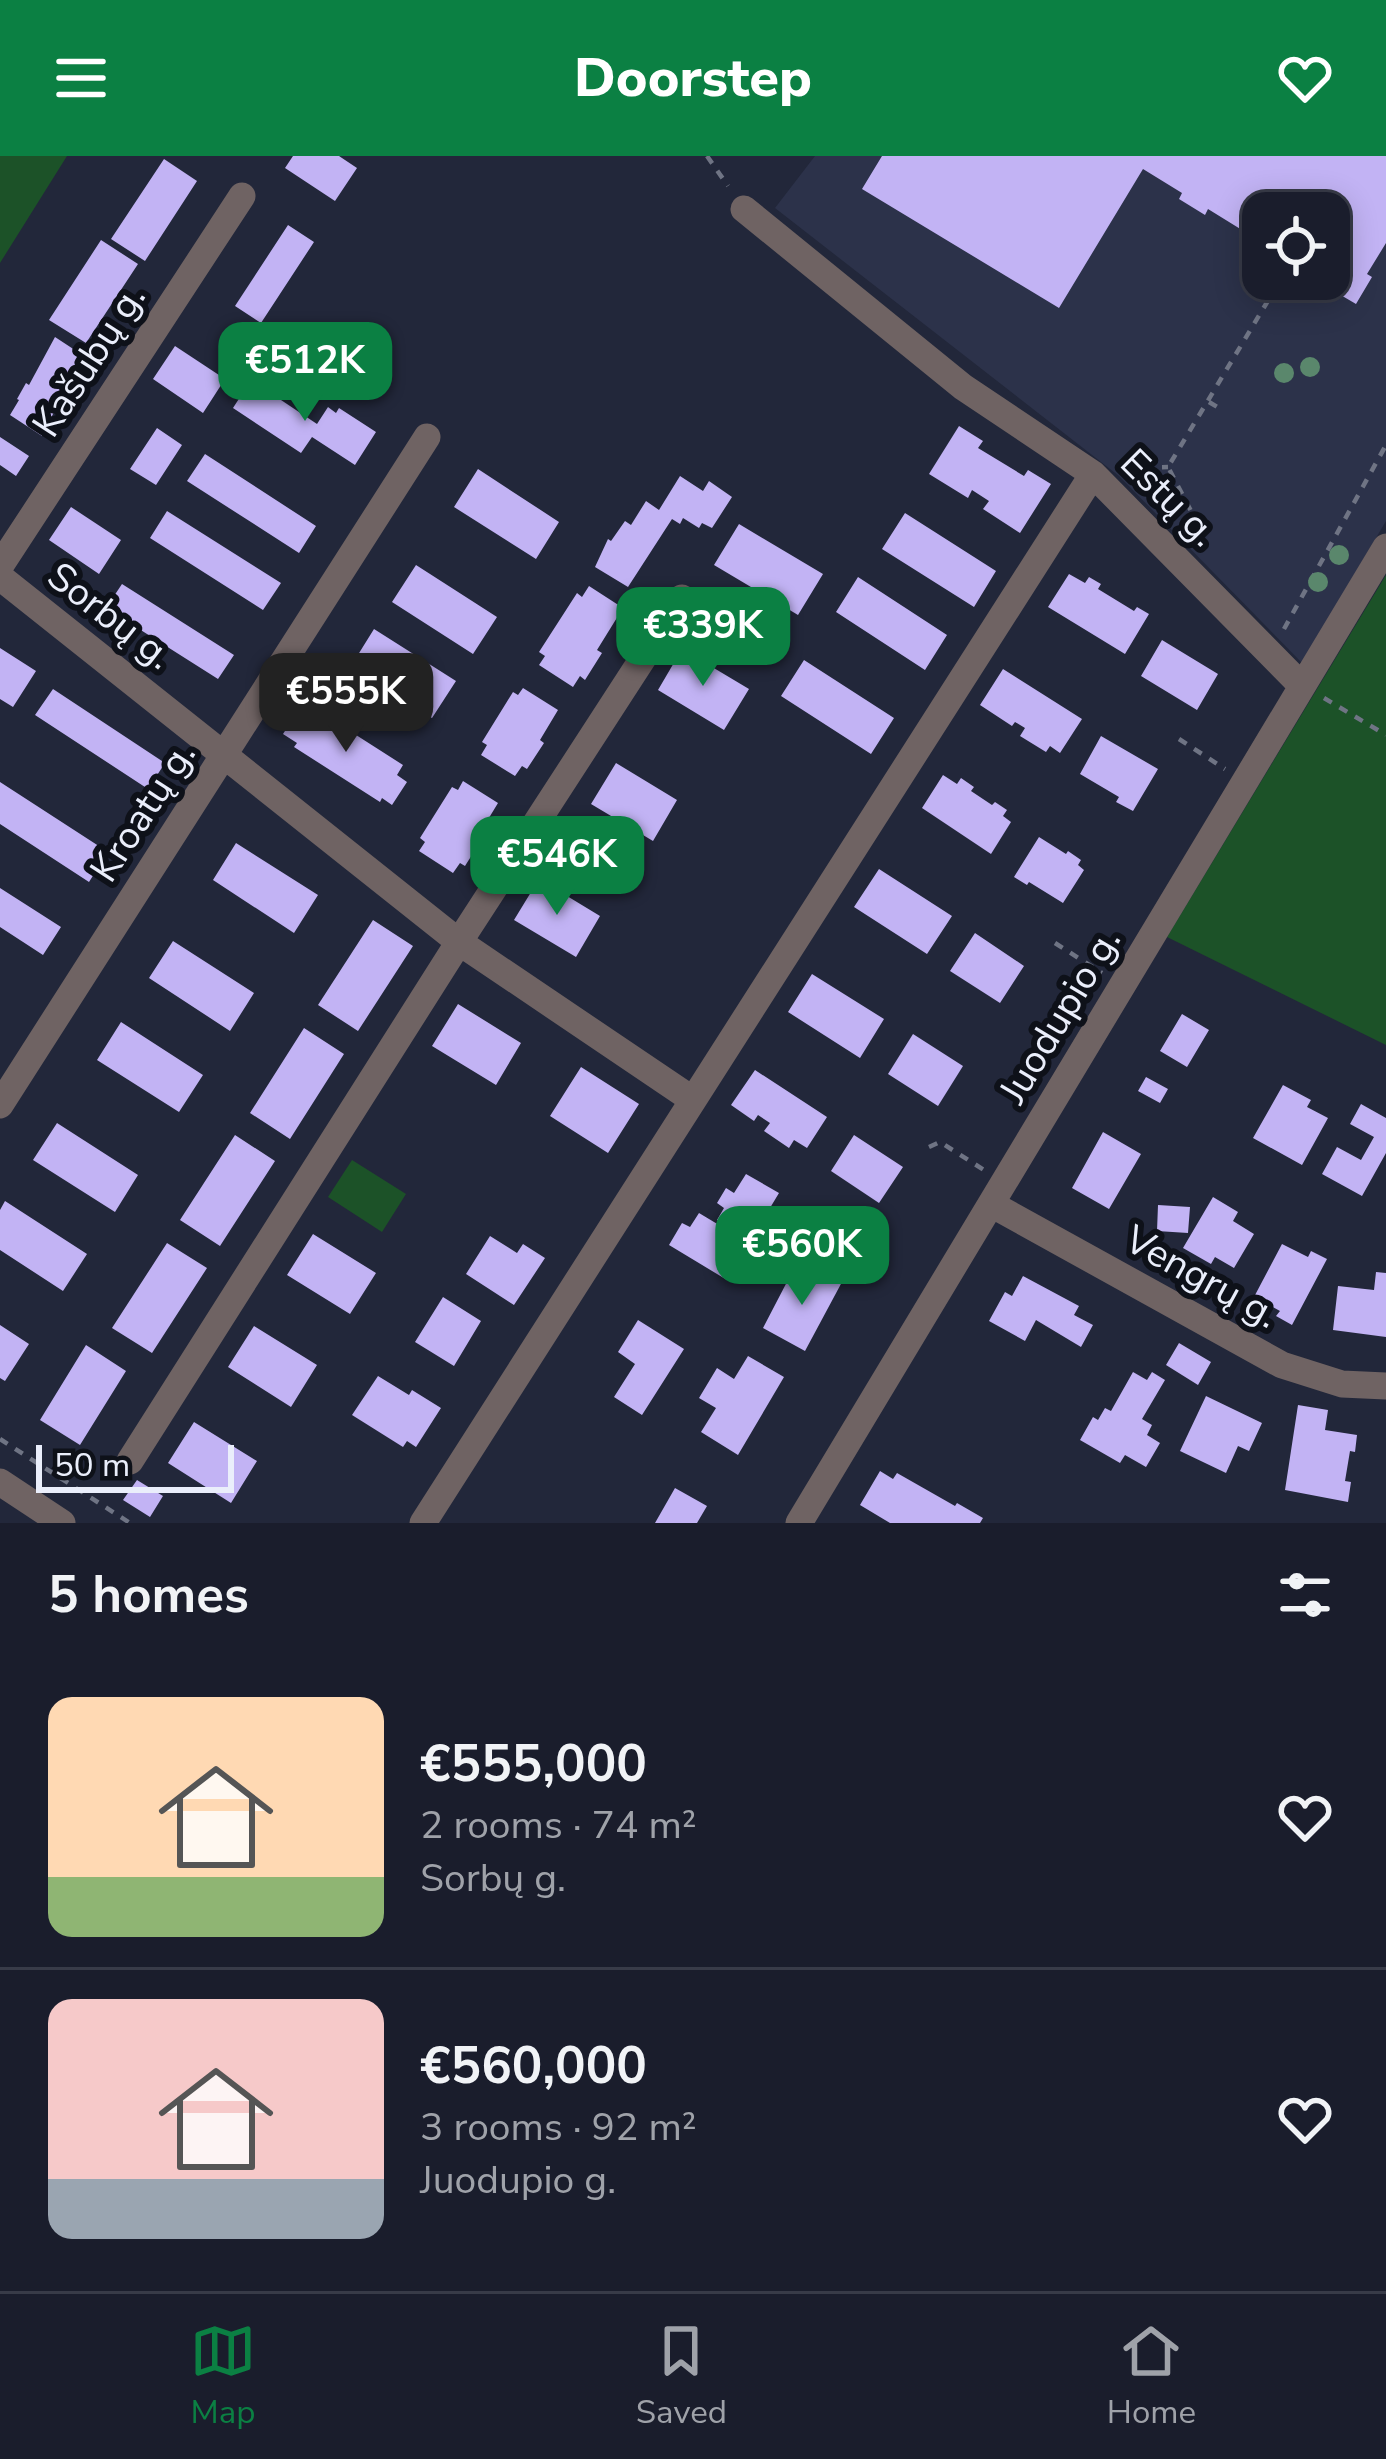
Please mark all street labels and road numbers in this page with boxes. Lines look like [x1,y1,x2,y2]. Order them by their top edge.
street label: Kašubų g. [20,274,158,447]
street label: Estų g. [1108,437,1230,559]
street label: Sorbų g. [36,550,184,682]
street label: Kroatų g. [78,731,208,892]
street label: Juodupio g. [987,918,1133,1114]
street label: Vengrų g. [1114,1213,1288,1341]

